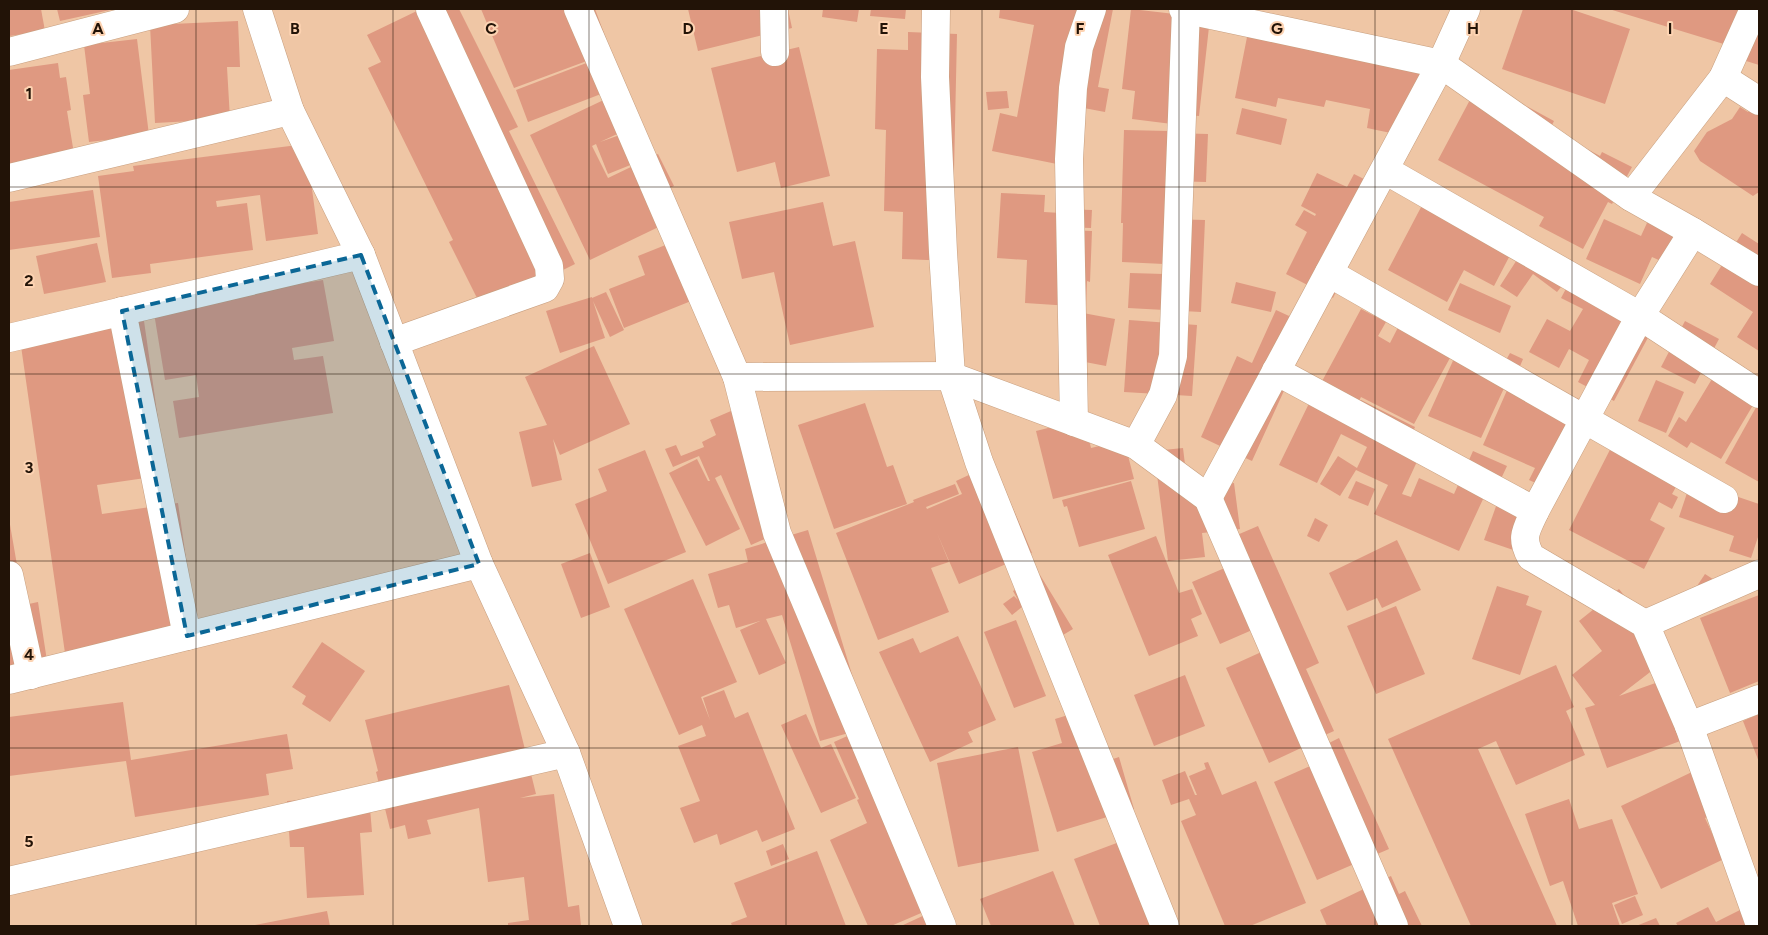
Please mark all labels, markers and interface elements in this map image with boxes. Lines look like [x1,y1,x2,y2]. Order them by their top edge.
text: A [92,19,104,38]
text: B [290,19,300,38]
text: C [485,19,497,38]
text: D [682,19,694,38]
text: E [879,19,889,38]
text: F [1076,19,1085,38]
text: G [1271,19,1283,38]
text: H [1467,19,1479,38]
text: I [1668,19,1672,38]
text: 1 [26,84,32,103]
text: 2 [24,271,34,290]
text: 3 [25,458,34,477]
text: 4 [24,645,34,664]
text: 5 [24,832,34,851]

